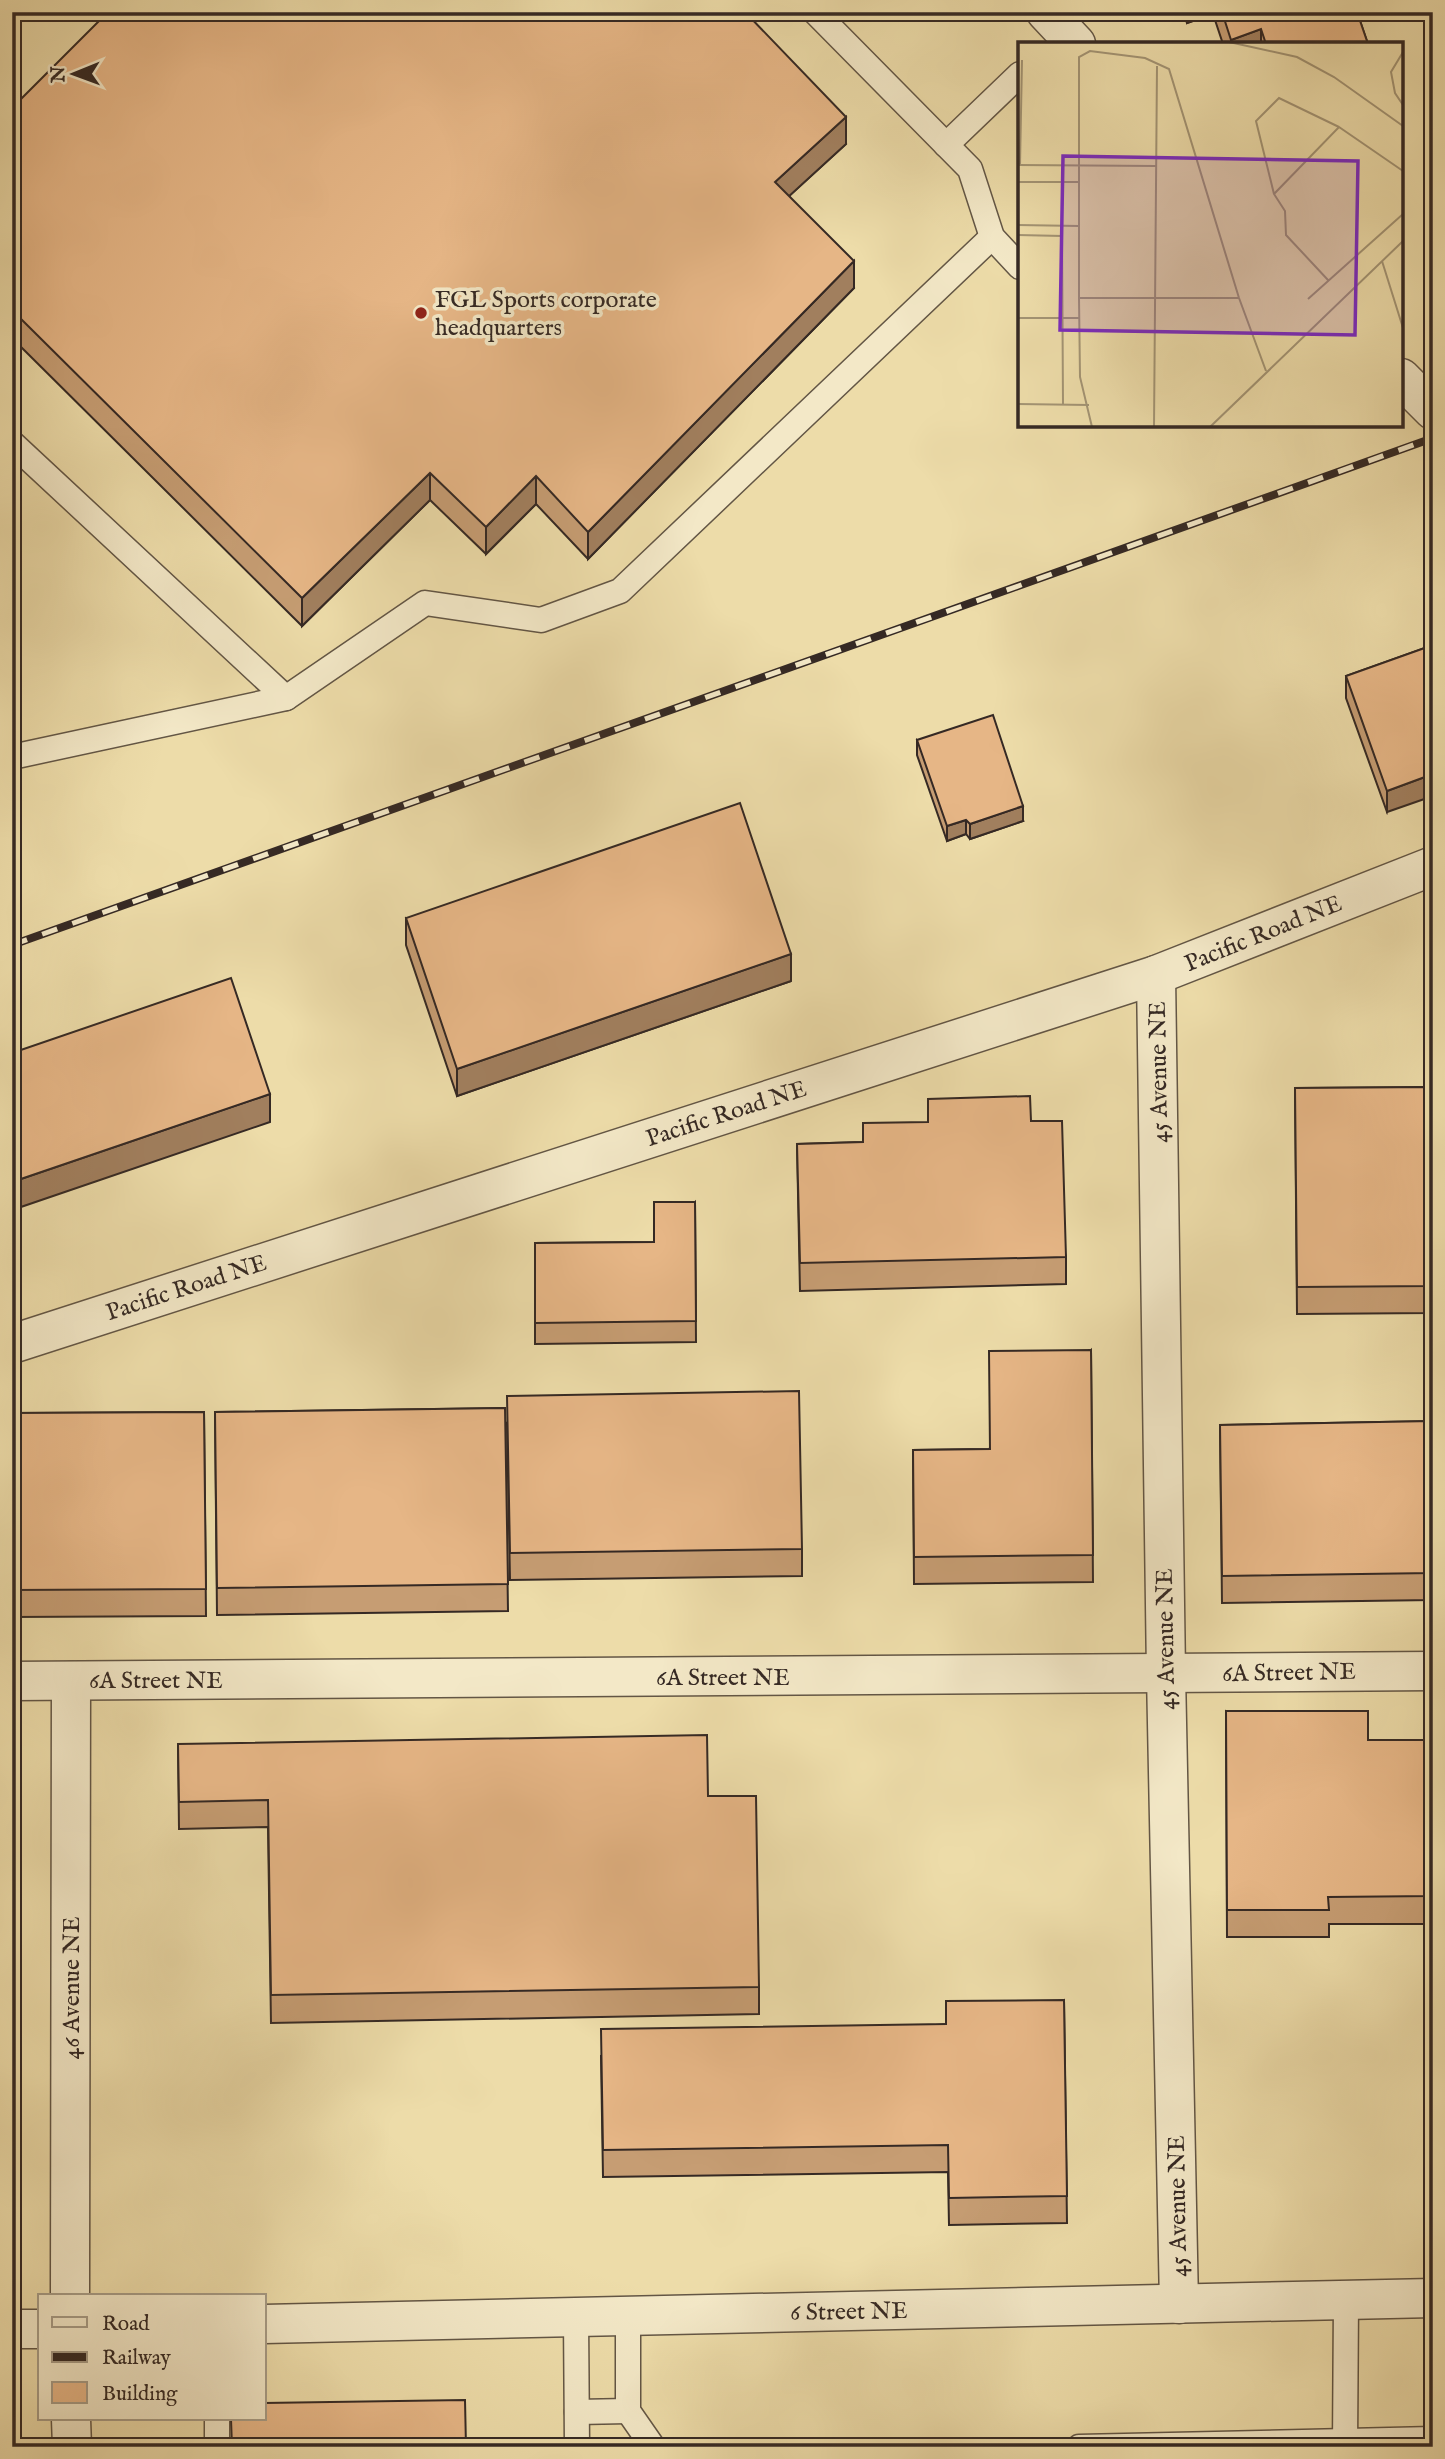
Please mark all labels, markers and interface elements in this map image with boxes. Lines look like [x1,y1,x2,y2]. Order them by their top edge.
north arrow [38,38,108,108]
inset map [1018,42,1403,427]
text: N [47,65,71,84]
place label: FGL Sports corporate headquarters [435,285,657,344]
marker: FGL Sports corporate headquarters [413,305,429,321]
street label: Pacific Road NE [1180,889,1347,980]
street label: 45 Avenue NE [1143,1001,1176,1143]
street label: Pacific Road NE [642,1074,811,1155]
street label: Pacific Road NE [102,1248,271,1329]
street label: 45 Avenue NE [1150,1568,1183,1710]
street label: 6A Street NE [1222,1657,1356,1690]
street label: 6A Street NE [656,1663,790,1694]
street label: 6A Street NE [89,1666,223,1697]
street label: 46 Avenue NE [57,1916,88,2060]
street label: 45 Avenue NE [1162,2135,1195,2277]
legend [38,2294,266,2420]
street label: 6 Street NE [790,2296,908,2329]
text: Road [102,2311,150,2338]
text: Railway [102,2345,172,2372]
text: Building [102,2381,178,2408]

